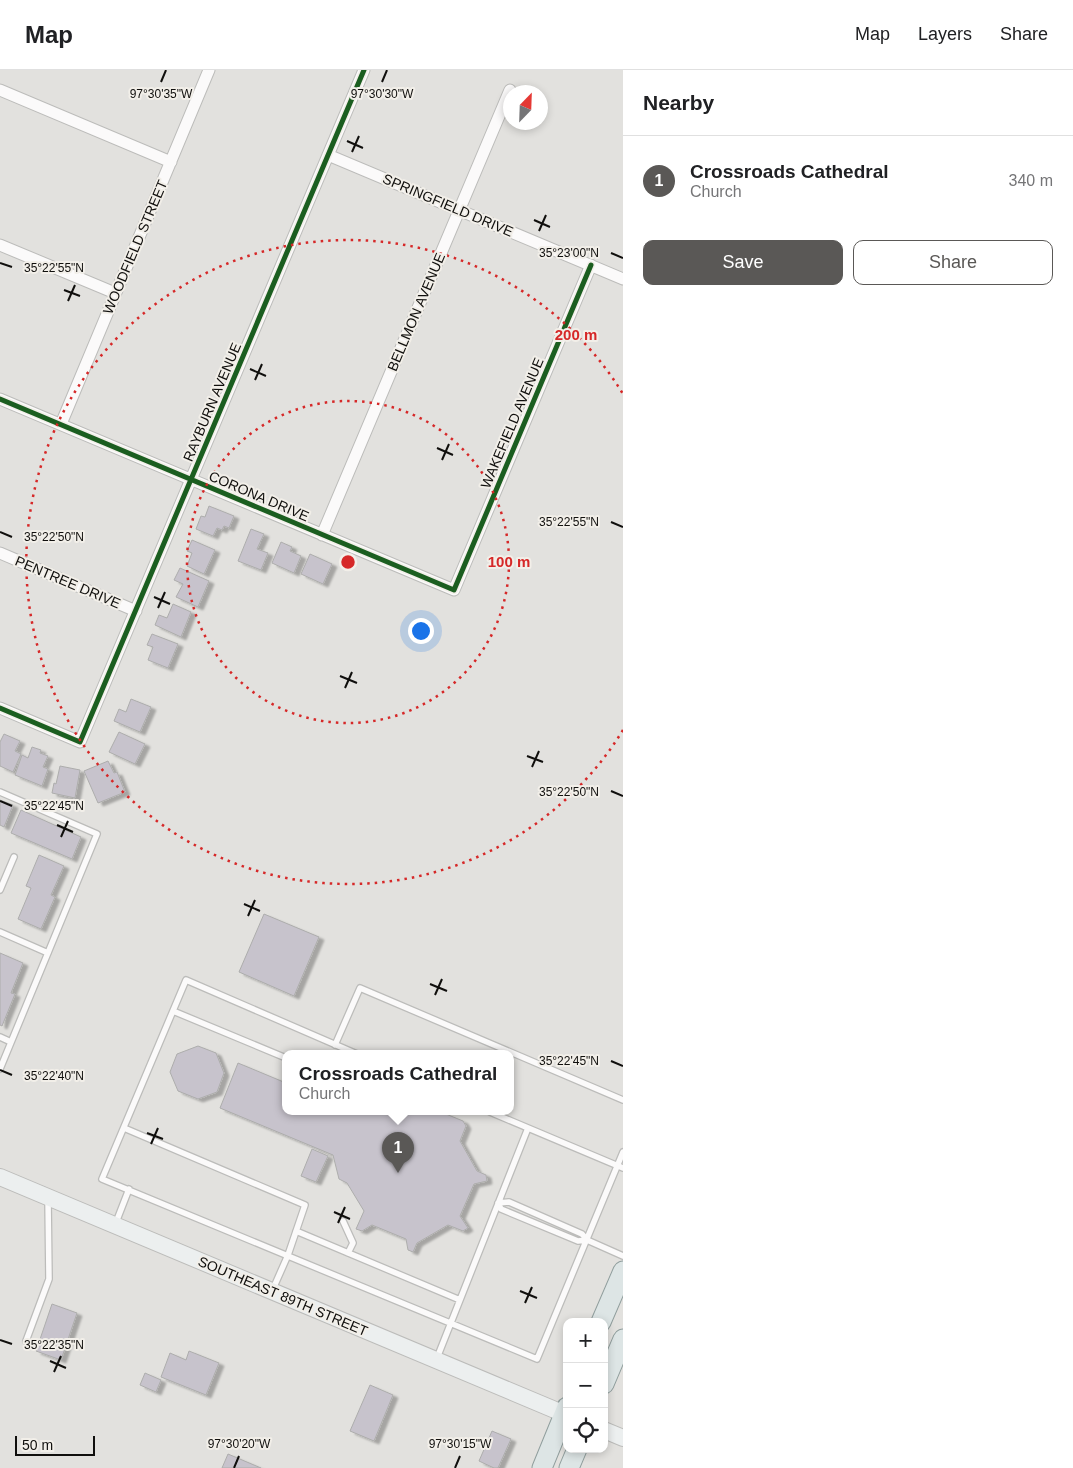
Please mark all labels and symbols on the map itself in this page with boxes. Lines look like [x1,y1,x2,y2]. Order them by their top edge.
north arrow [503,85,548,130]
text: 97°30'35"W [130,87,193,101]
text: 97°30'30"W [351,87,414,101]
street label: SPRINGFIELD DRIVE [380,170,516,240]
street label: WOODFIELD STREET [100,177,171,316]
text: 35°23'00"N [539,246,599,260]
street label: BELLMON AVENUE [384,251,448,373]
text: 35°22'55"N [24,261,84,275]
text: 200 m [555,326,597,343]
street label: RAYBURN AVENUE [180,340,244,464]
street label: WAKEFIELD AVENUE [477,355,547,491]
street label: CORONA DRIVE [206,468,312,524]
text: 35°22'55"N [539,515,599,529]
text: 35°22'50"N [24,530,84,544]
street label: PENTREE DRIVE [13,553,123,611]
centre of rings [339,553,357,571]
text: 100 m [488,553,530,570]
your location [408,618,434,644]
text: 35°22'50"N [539,785,599,799]
text: 35°22'45"N [24,799,84,813]
text: 35°22'45"N [539,1054,599,1068]
text: 35°22'40"N [24,1069,84,1083]
pin: 1 [382,1132,414,1173]
street label: SOUTHEAST 89TH STREET [196,1253,371,1339]
text: 35°22'35"N [24,1338,84,1352]
scale bar [15,1433,95,1456]
text: 97°30'20"W [208,1437,271,1451]
text: 97°30'15"W [429,1437,492,1451]

